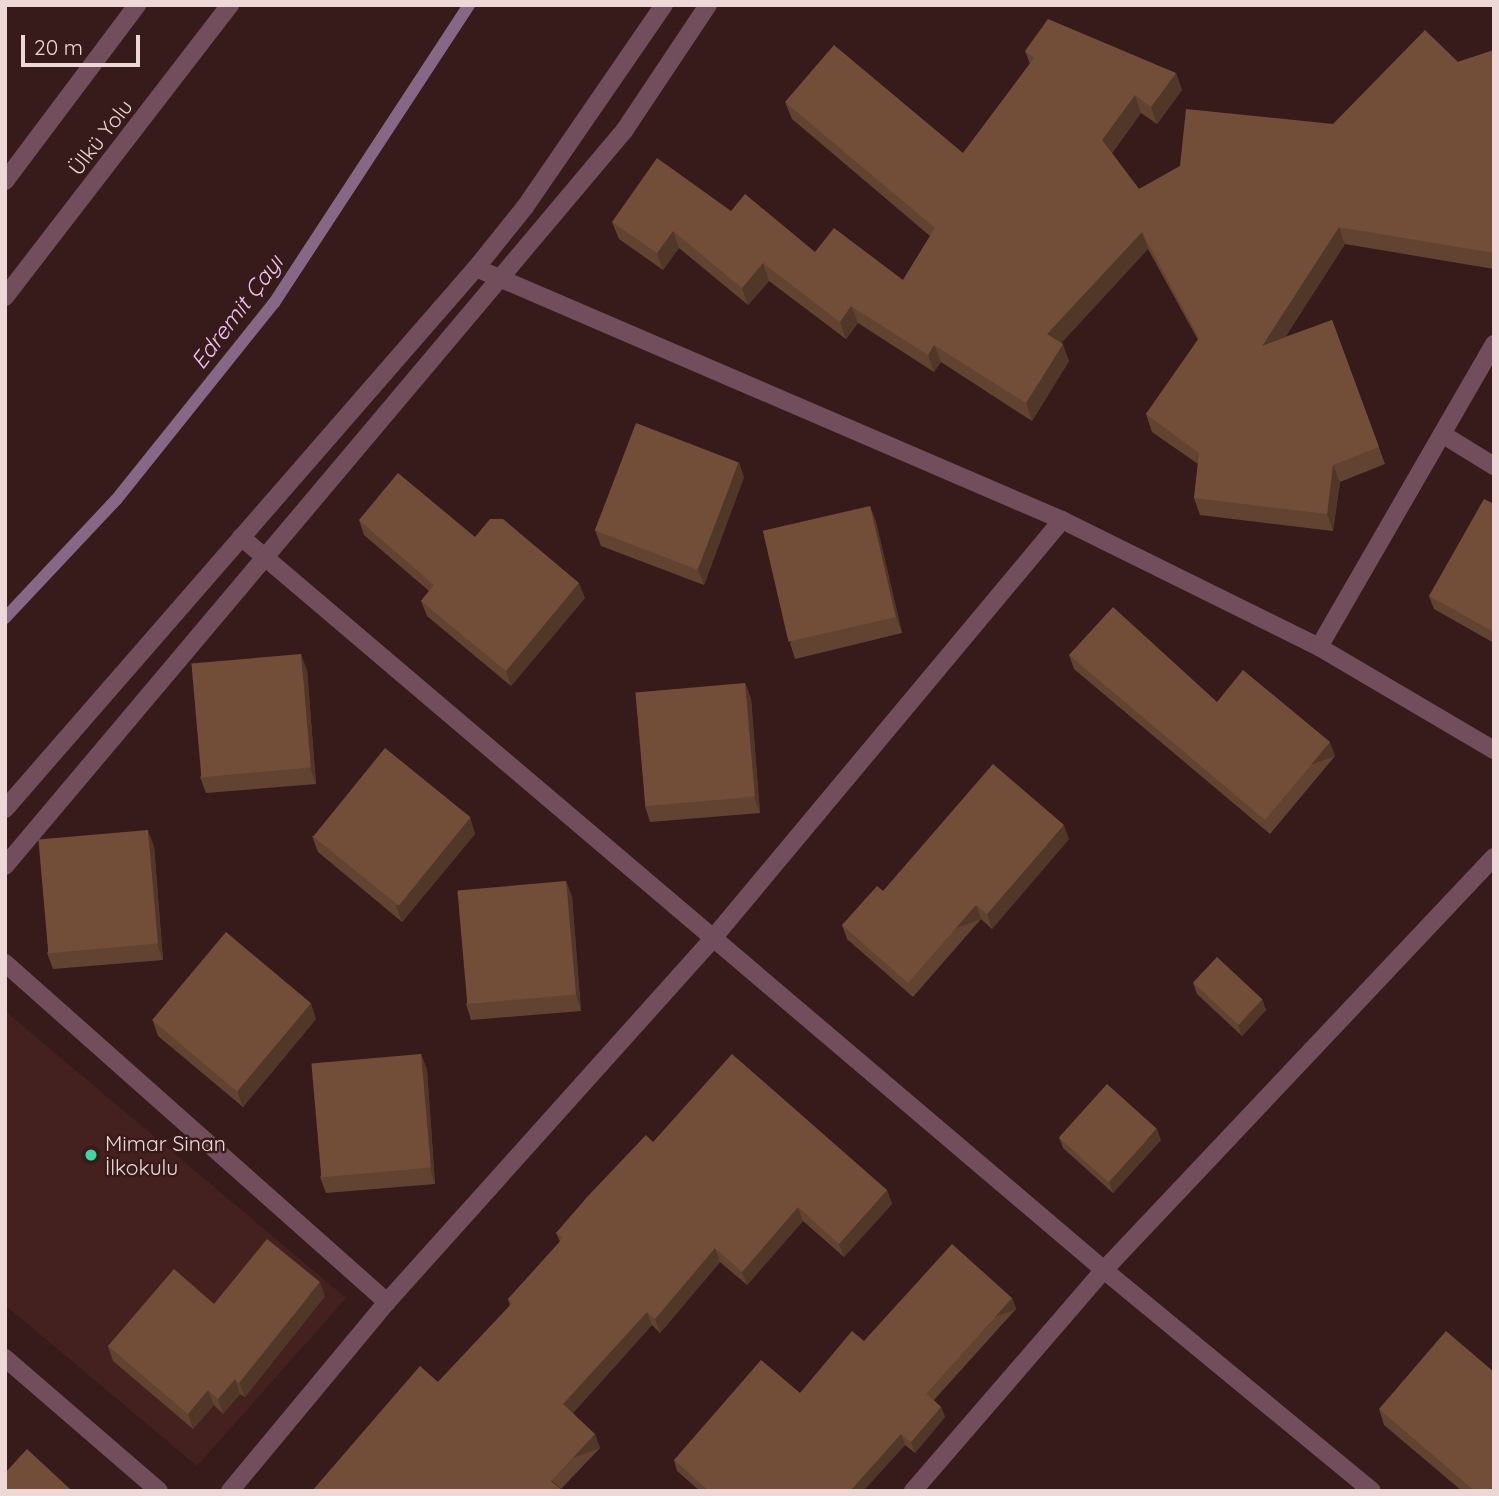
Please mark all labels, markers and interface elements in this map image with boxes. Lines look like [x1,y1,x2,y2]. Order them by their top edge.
scale bar [24,21,144,65]
text: 20 m [34,34,83,60]
street label: Ülkü Yolu [63,94,137,180]
water label: Edremit Çayı [185,250,289,374]
place label: Mimar Sinan İlkokulu [105,1130,226,1180]
marker: Mimar Sinan İlkokulu [83,1147,99,1163]

